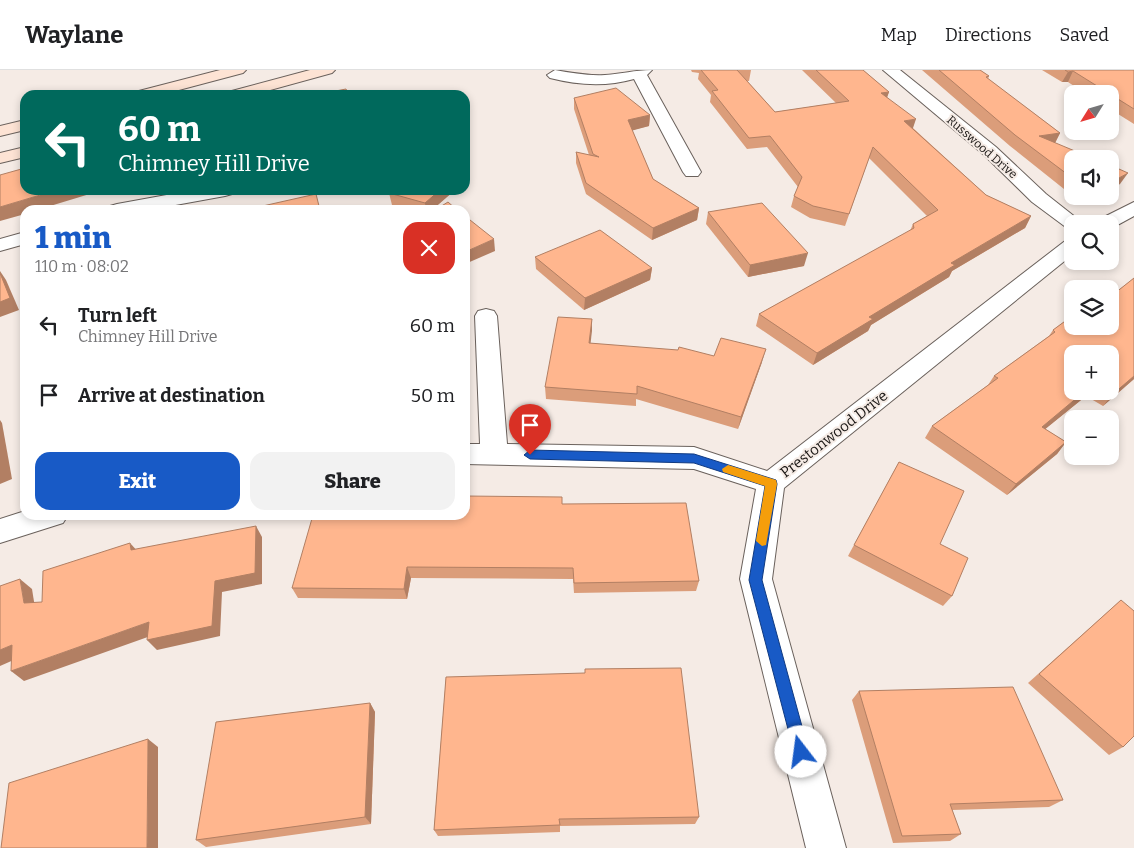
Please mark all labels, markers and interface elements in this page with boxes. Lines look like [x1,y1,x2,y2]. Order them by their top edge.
text: Waylane [25,21,123,49]
text: Map [881,24,917,46]
text: Directions [945,24,1032,46]
text: Saved [1060,24,1109,46]
north arrow [1064,85,1119,140]
map controls [1064,85,1119,465]
text: 60 m [118,108,201,150]
icon: left [35,110,100,175]
street label: Russwood Drive [944,113,1020,181]
text: Chimney Hill Drive [118,150,310,177]
button: sound [1064,150,1119,205]
button: search [1064,215,1119,270]
text: 1 min [35,220,111,256]
button: close [403,222,455,274]
text: 110 m · 08:02 [35,257,129,276]
button: layers [1064,280,1119,335]
text: Turn left [78,304,157,327]
icon: left [35,311,63,339]
text: 60 m [410,314,455,337]
text: Chimney Hill Drive [78,327,217,346]
button: + [1064,345,1119,400]
icon: arrive [35,381,63,409]
text: Arrive at destination [78,384,265,407]
text: 50 m [411,384,455,407]
street label: Prestonwood Drive [777,387,891,481]
pin [509,404,551,455]
button: − [1064,410,1119,465]
icon: arrive [516,411,544,439]
button: Exit [35,452,240,510]
button: Share [250,452,455,510]
position arrow [774,725,826,777]

